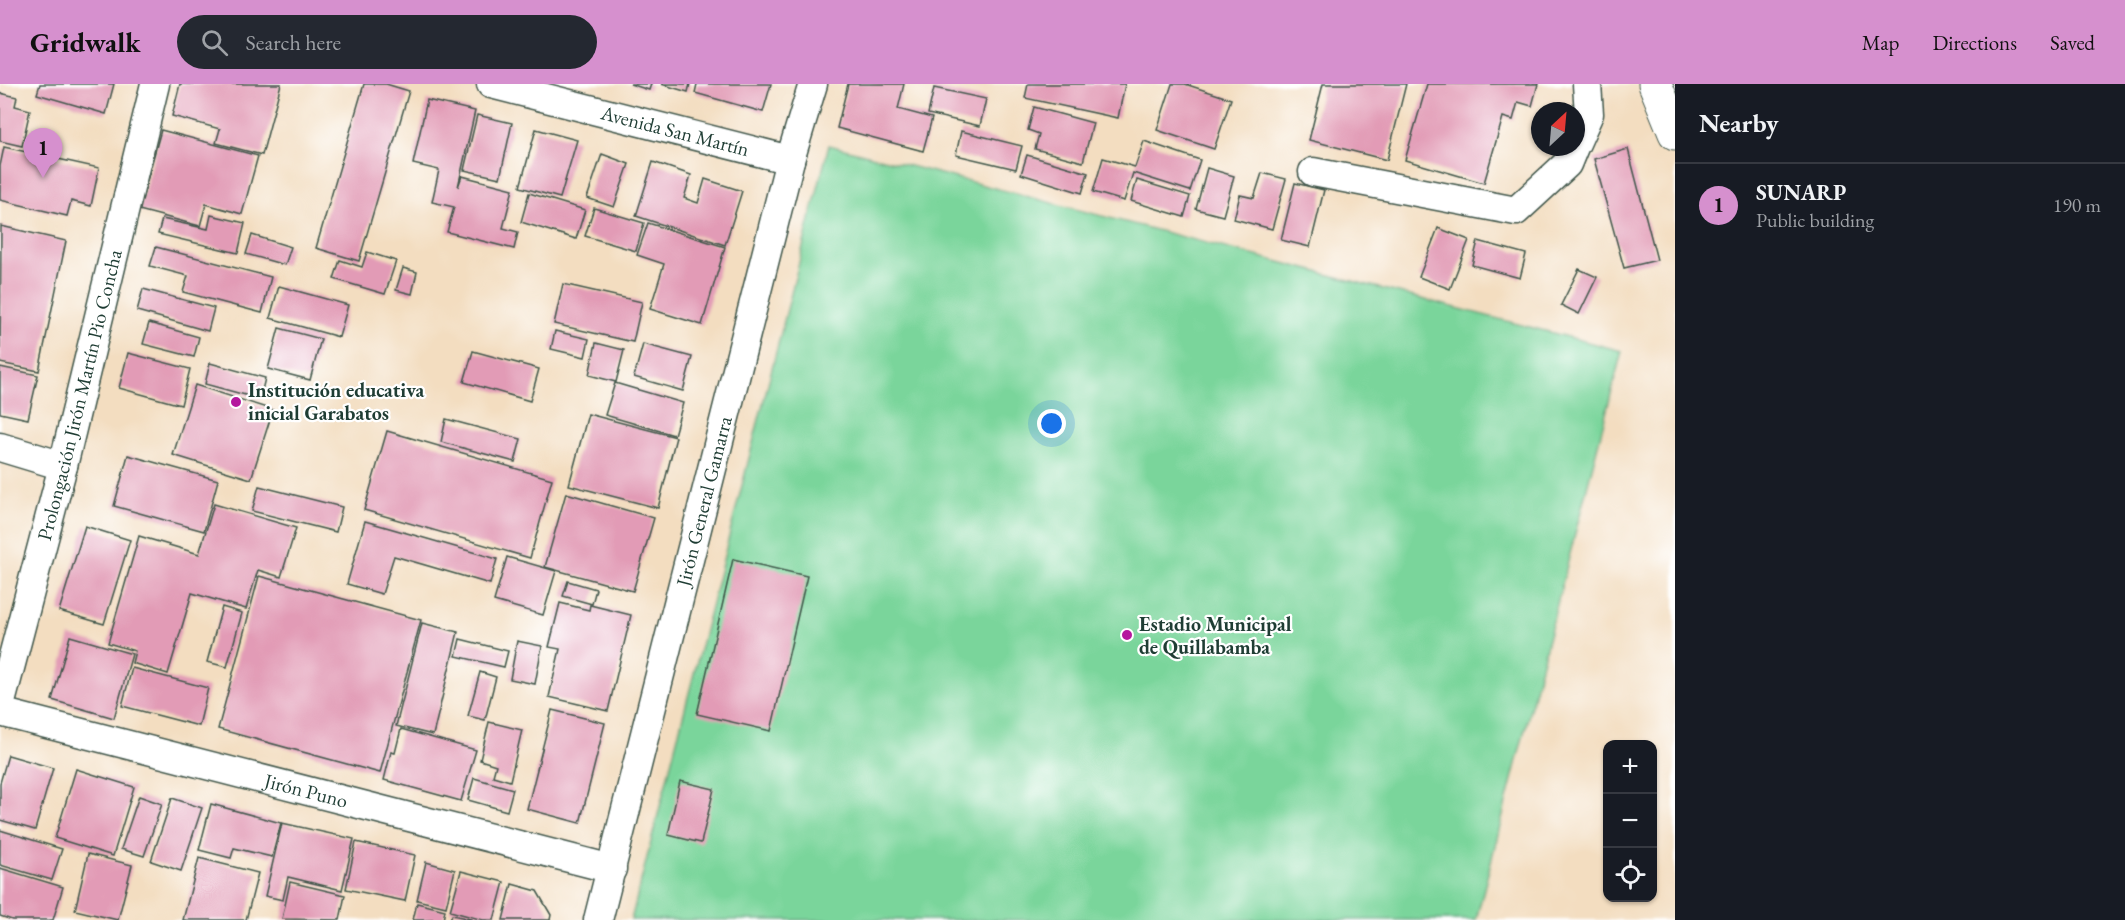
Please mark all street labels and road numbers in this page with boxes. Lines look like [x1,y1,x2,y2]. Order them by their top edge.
street label: Avenida San Martín [597,99,752,162]
street label: Prolongación Jirón Martín Pio Concha [31,247,128,543]
street label: Jirón General Gamarra [669,413,738,591]
street label: Jirón Puno [260,767,351,814]

